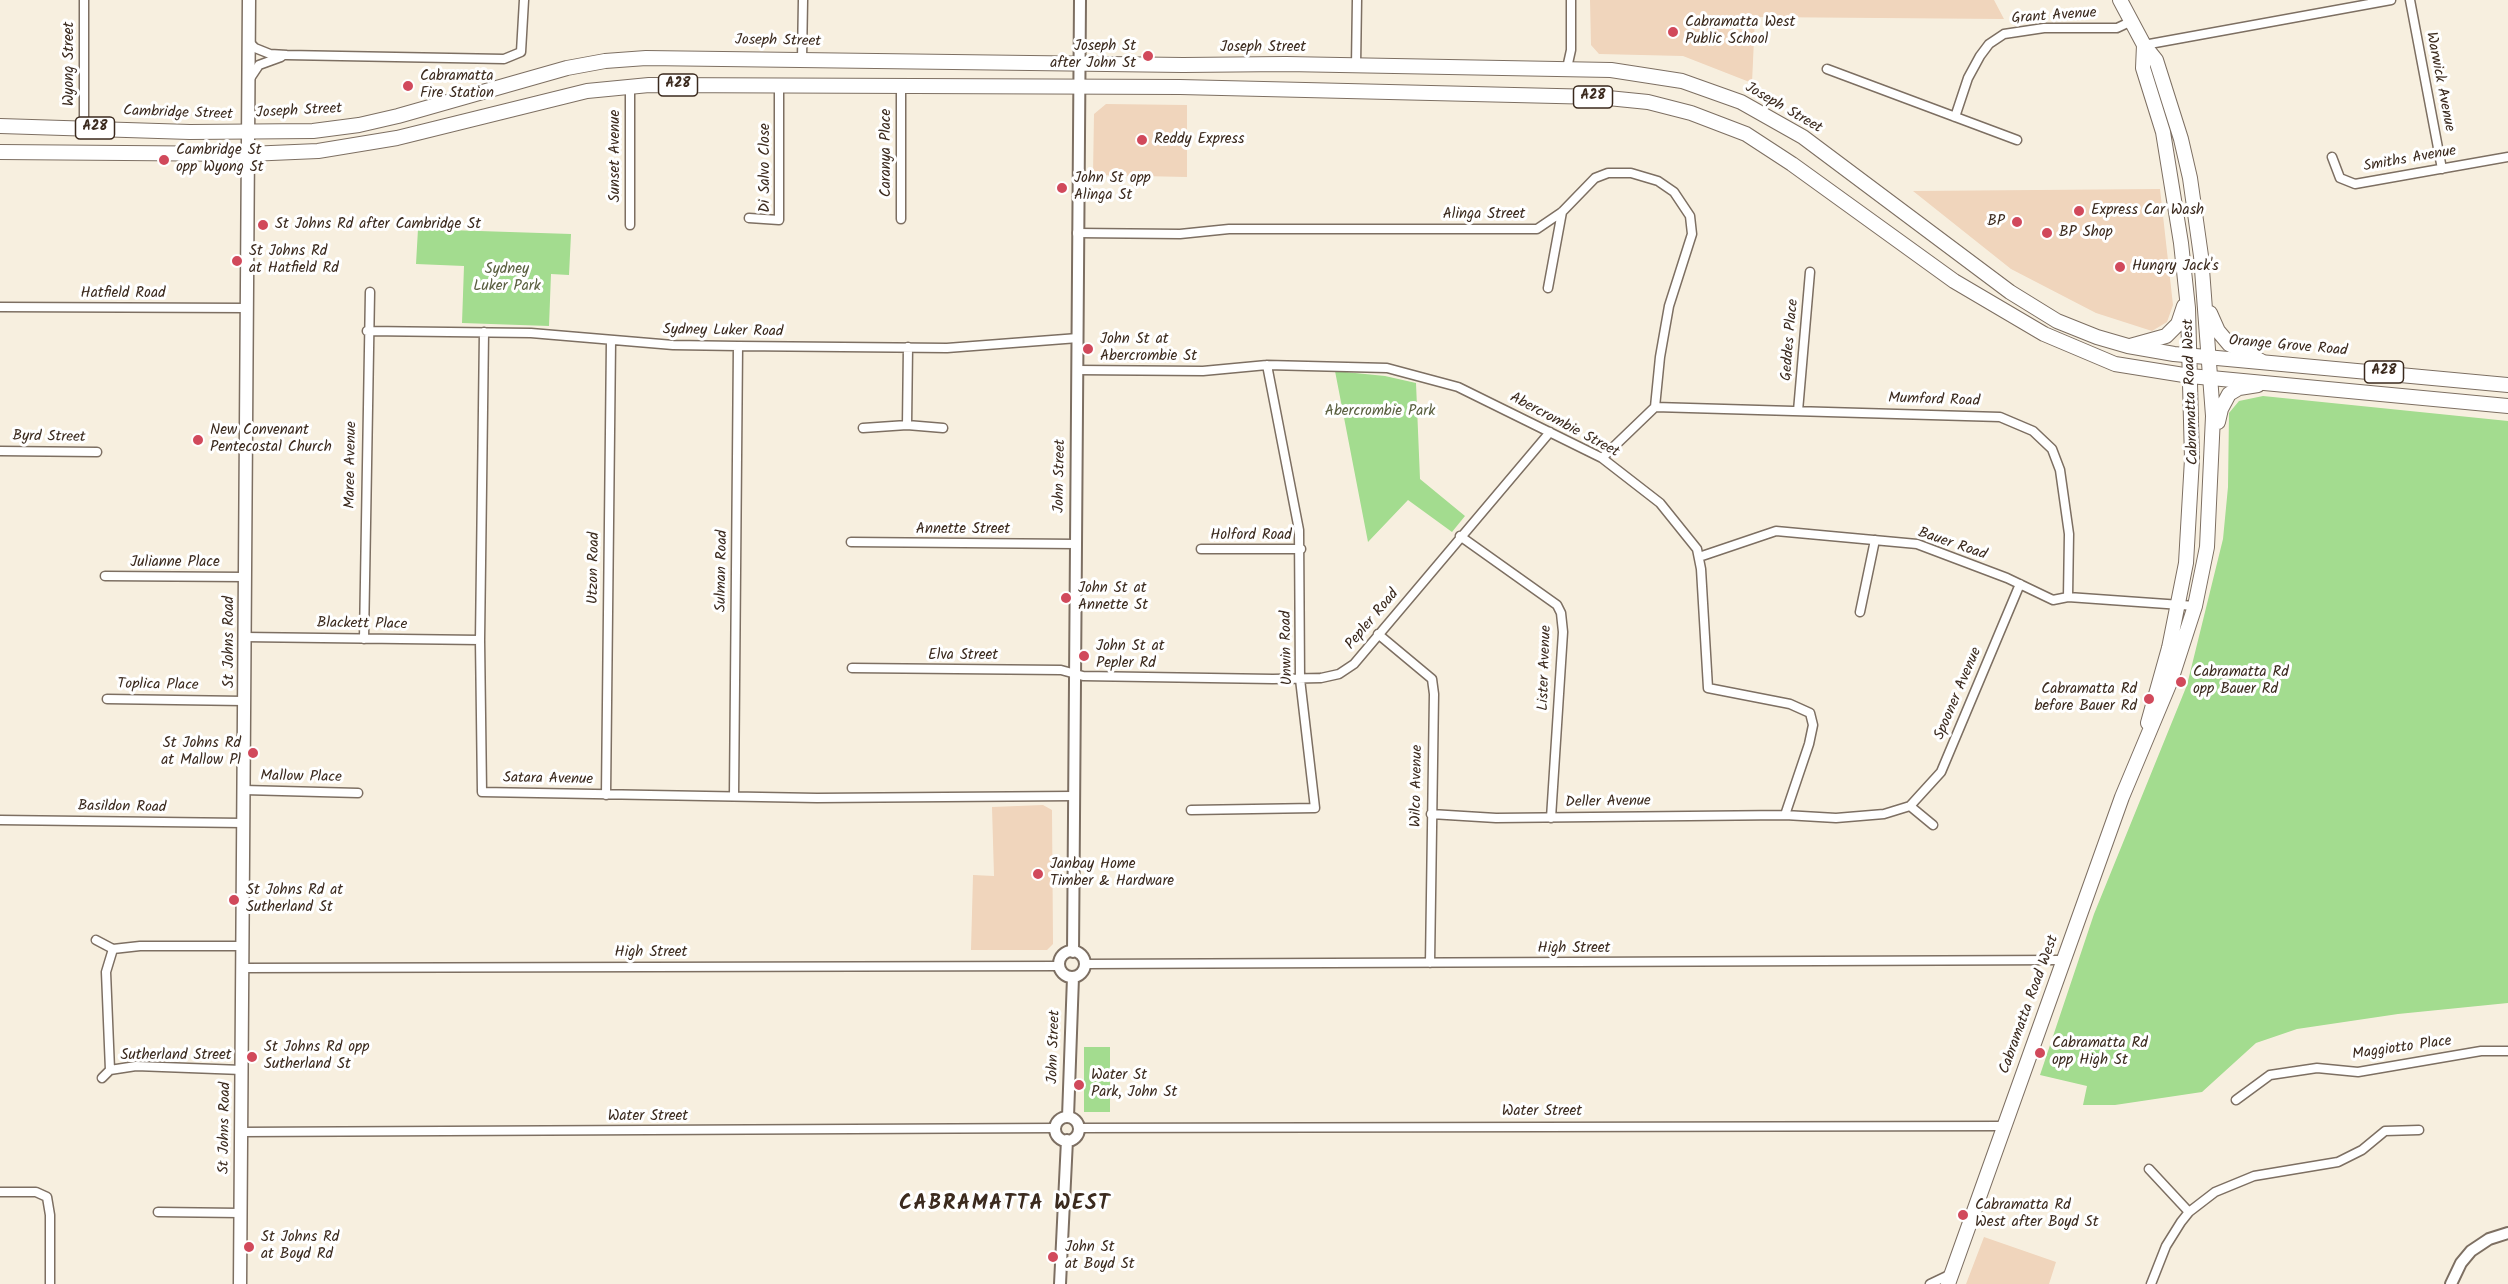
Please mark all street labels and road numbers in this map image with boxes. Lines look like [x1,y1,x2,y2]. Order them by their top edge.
street label: Grant Avenue [2011,5,2097,29]
street label: Wyong Street [61,22,79,106]
street label: Warwick Avenue [2421,31,2457,133]
street label: Joseph Street [735,32,821,52]
street label: Joseph Street [1220,39,1306,57]
road number: A28 [658,74,698,96]
street label: Joseph Street [1741,80,1825,138]
road number: A28 [1574,86,1612,108]
street label: Joseph Street [255,101,343,123]
street label: Cambridge Street [123,103,233,125]
street label: Caranya Place [878,109,896,197]
street label: Sunset Avenue [607,110,625,202]
road number: A28 [76,117,115,139]
street label: Di Salvo Close [757,123,775,213]
street label: Smiths Avenue [2362,143,2458,177]
street label: Alinga Street [1443,206,1525,224]
street label: Hatfield Road [81,285,165,303]
street label: Geddes Place [1778,298,1804,382]
street label: Cabramatta Road West [2180,319,2204,465]
street label: Sydney Luker Road [663,322,783,342]
street label: Orange Grove Road [2228,333,2348,361]
road number: A28 [2364,361,2404,383]
street label: Abercrombie Street [1506,390,1622,462]
street label: Mumford Road [1888,390,1980,412]
street label: Maree Avenue [342,421,362,509]
street label: Byrd Street [12,428,86,448]
street label: John Street [1051,439,1071,513]
street label: Annette Street [916,521,1010,539]
street label: Bauer Road [1915,525,1989,565]
street label: Holford Road [1210,527,1292,545]
street label: Sulman Road [713,530,733,612]
street label: Utzon Road [585,532,605,604]
street label: Julianne Place [130,554,220,572]
street label: Pepler Road [1342,586,1404,654]
street label: St Johns Road [221,596,239,688]
street label: Unwin Road [1278,610,1298,686]
street label: Blackett Place [317,615,407,635]
street label: Lister Avenue [1536,625,1556,711]
street label: Spooner Avenue [1931,645,1987,743]
street label: Elva Street [928,647,998,665]
street label: Toplica Place [117,676,199,696]
street label: Wilco Avenue [1408,745,1428,827]
street label: Mallow Place [260,768,342,788]
street label: Satara Avenue [503,770,593,790]
street label: Deller Avenue [1565,793,1651,813]
street label: Basildon Road [78,798,166,818]
street label: Cabramatta Road West [1997,933,2063,1077]
street label: High Street [1538,940,1610,958]
street label: High Street [615,944,687,962]
street label: John Street [1045,1010,1065,1084]
street label: Maggiotto Place [2351,1033,2453,1065]
street label: Sutherland Street [121,1047,231,1065]
street label: St Johns Road [216,1082,236,1174]
street label: Water Street [1502,1103,1582,1121]
street label: Water Street [608,1108,688,1126]

